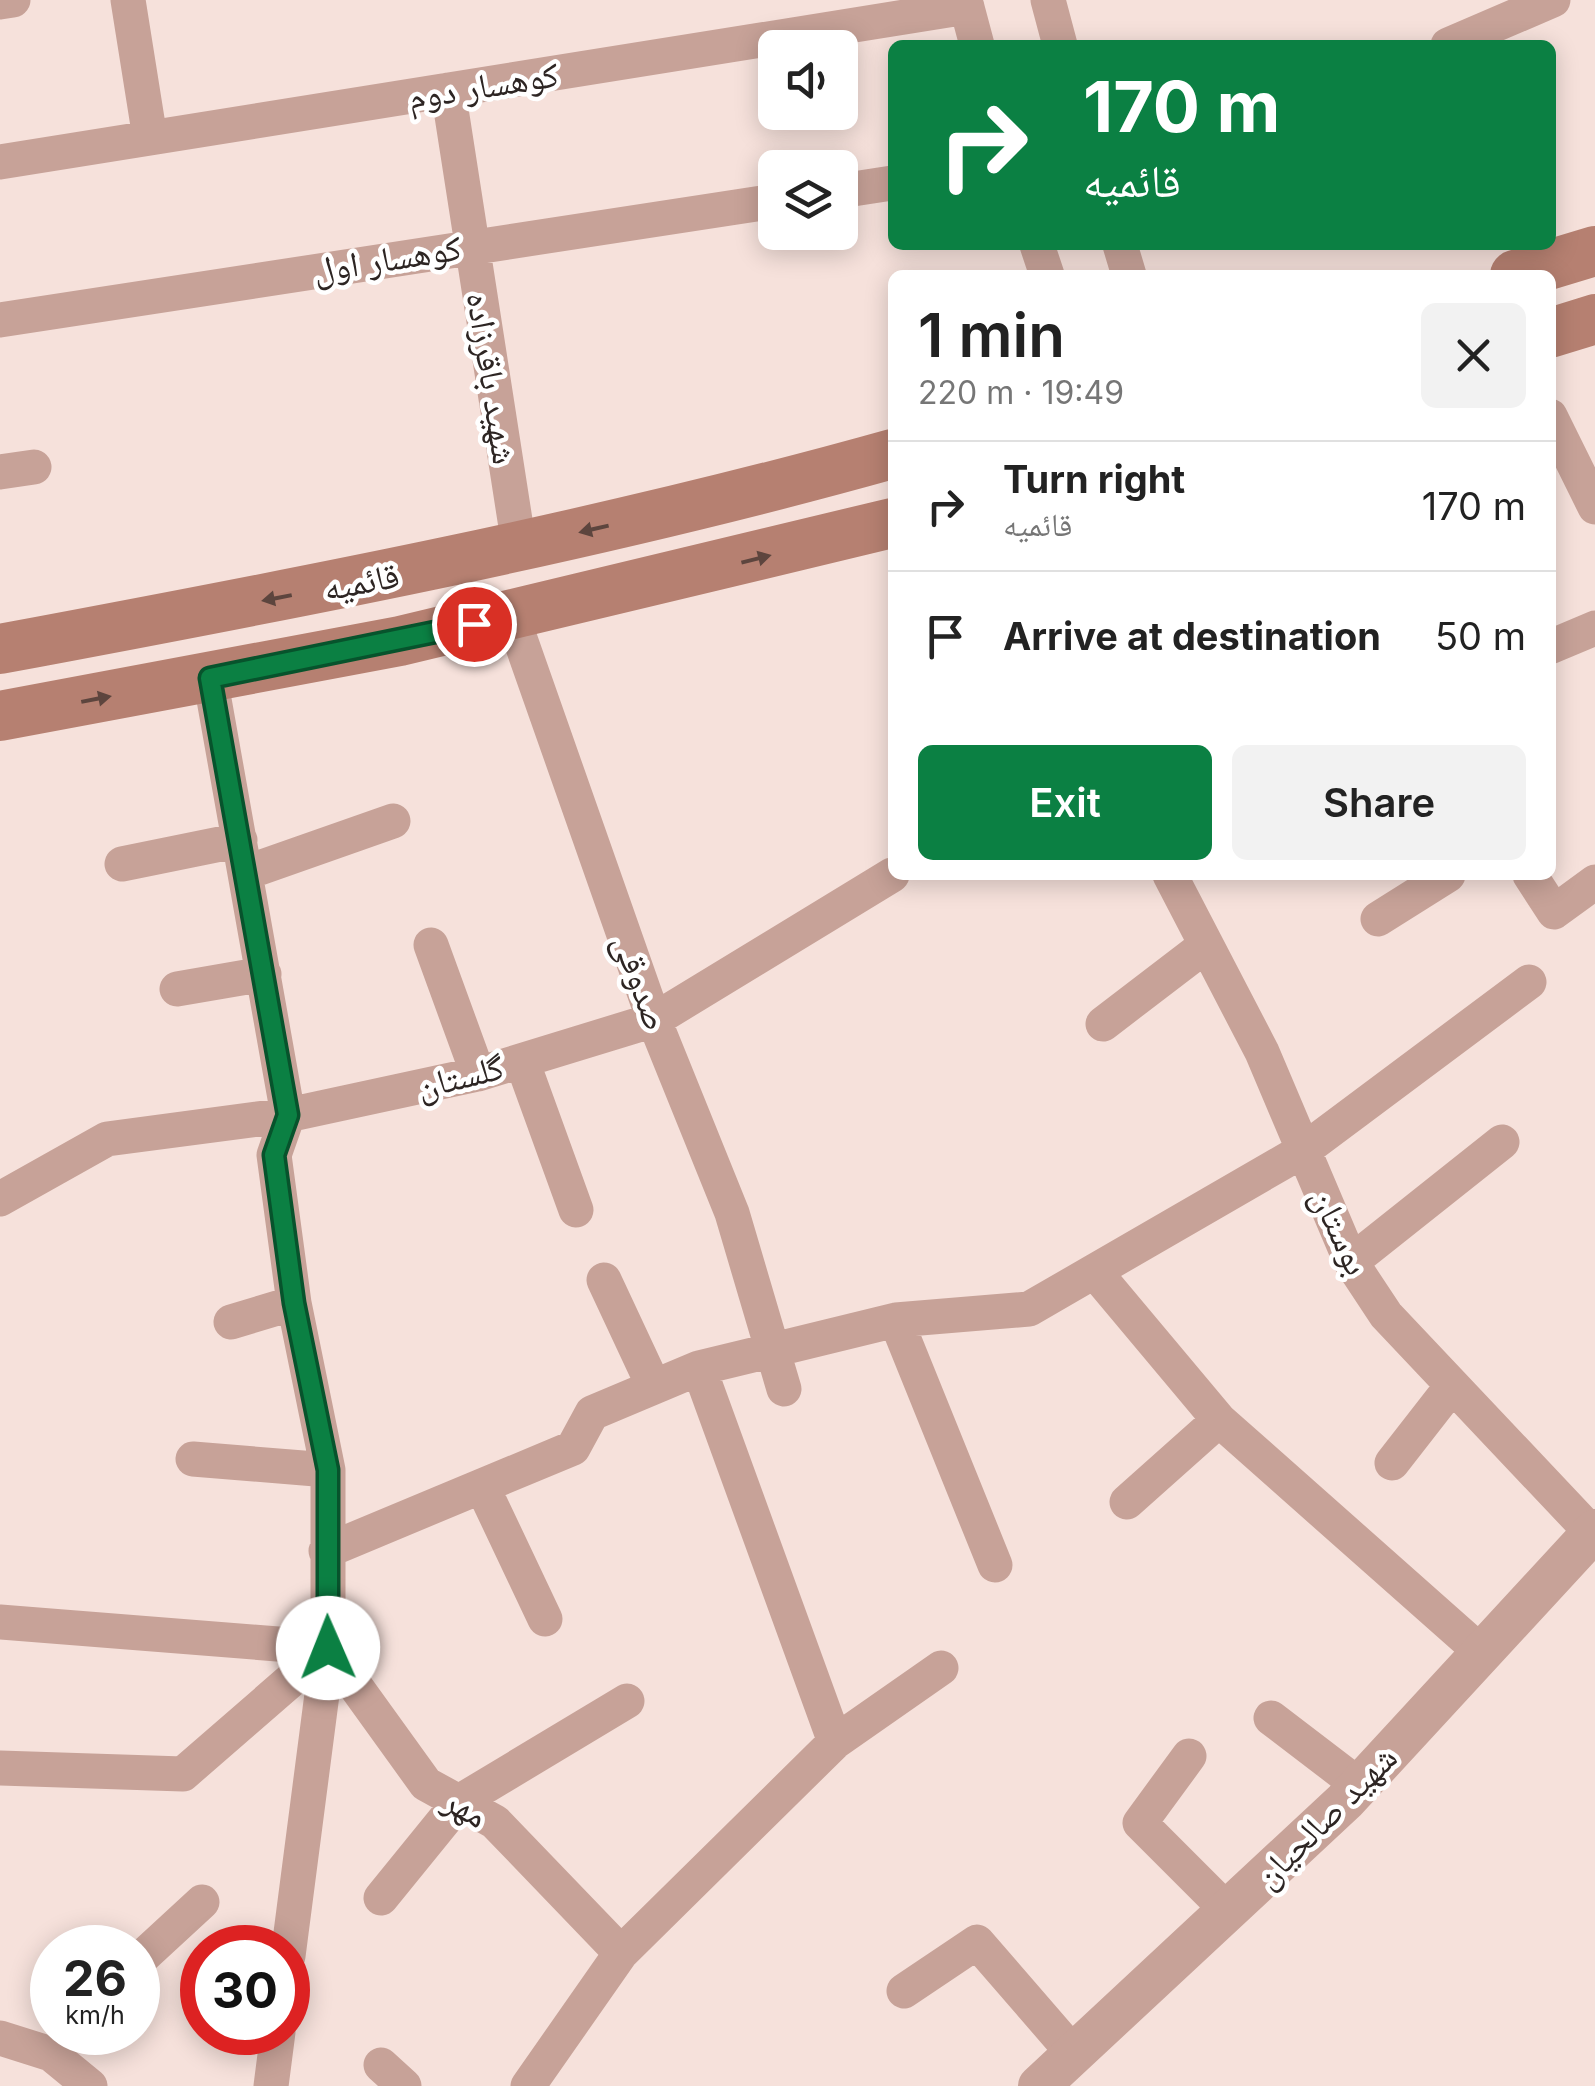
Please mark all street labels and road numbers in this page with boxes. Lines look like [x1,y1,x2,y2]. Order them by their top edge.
street label: کوهسار دوم [405,52,562,121]
street label: کوهسار اول [310,226,464,291]
street label: شهید باقرزاده [459,289,527,467]
street label: قائمیه [320,553,402,609]
street label: صدوقی [604,928,679,1036]
street label: گلستان [412,1045,508,1108]
street label: بوستان [1302,1181,1379,1282]
street label: شهید صالحیان [1245,1736,1406,1897]
street label: مهر [436,1777,495,1836]

